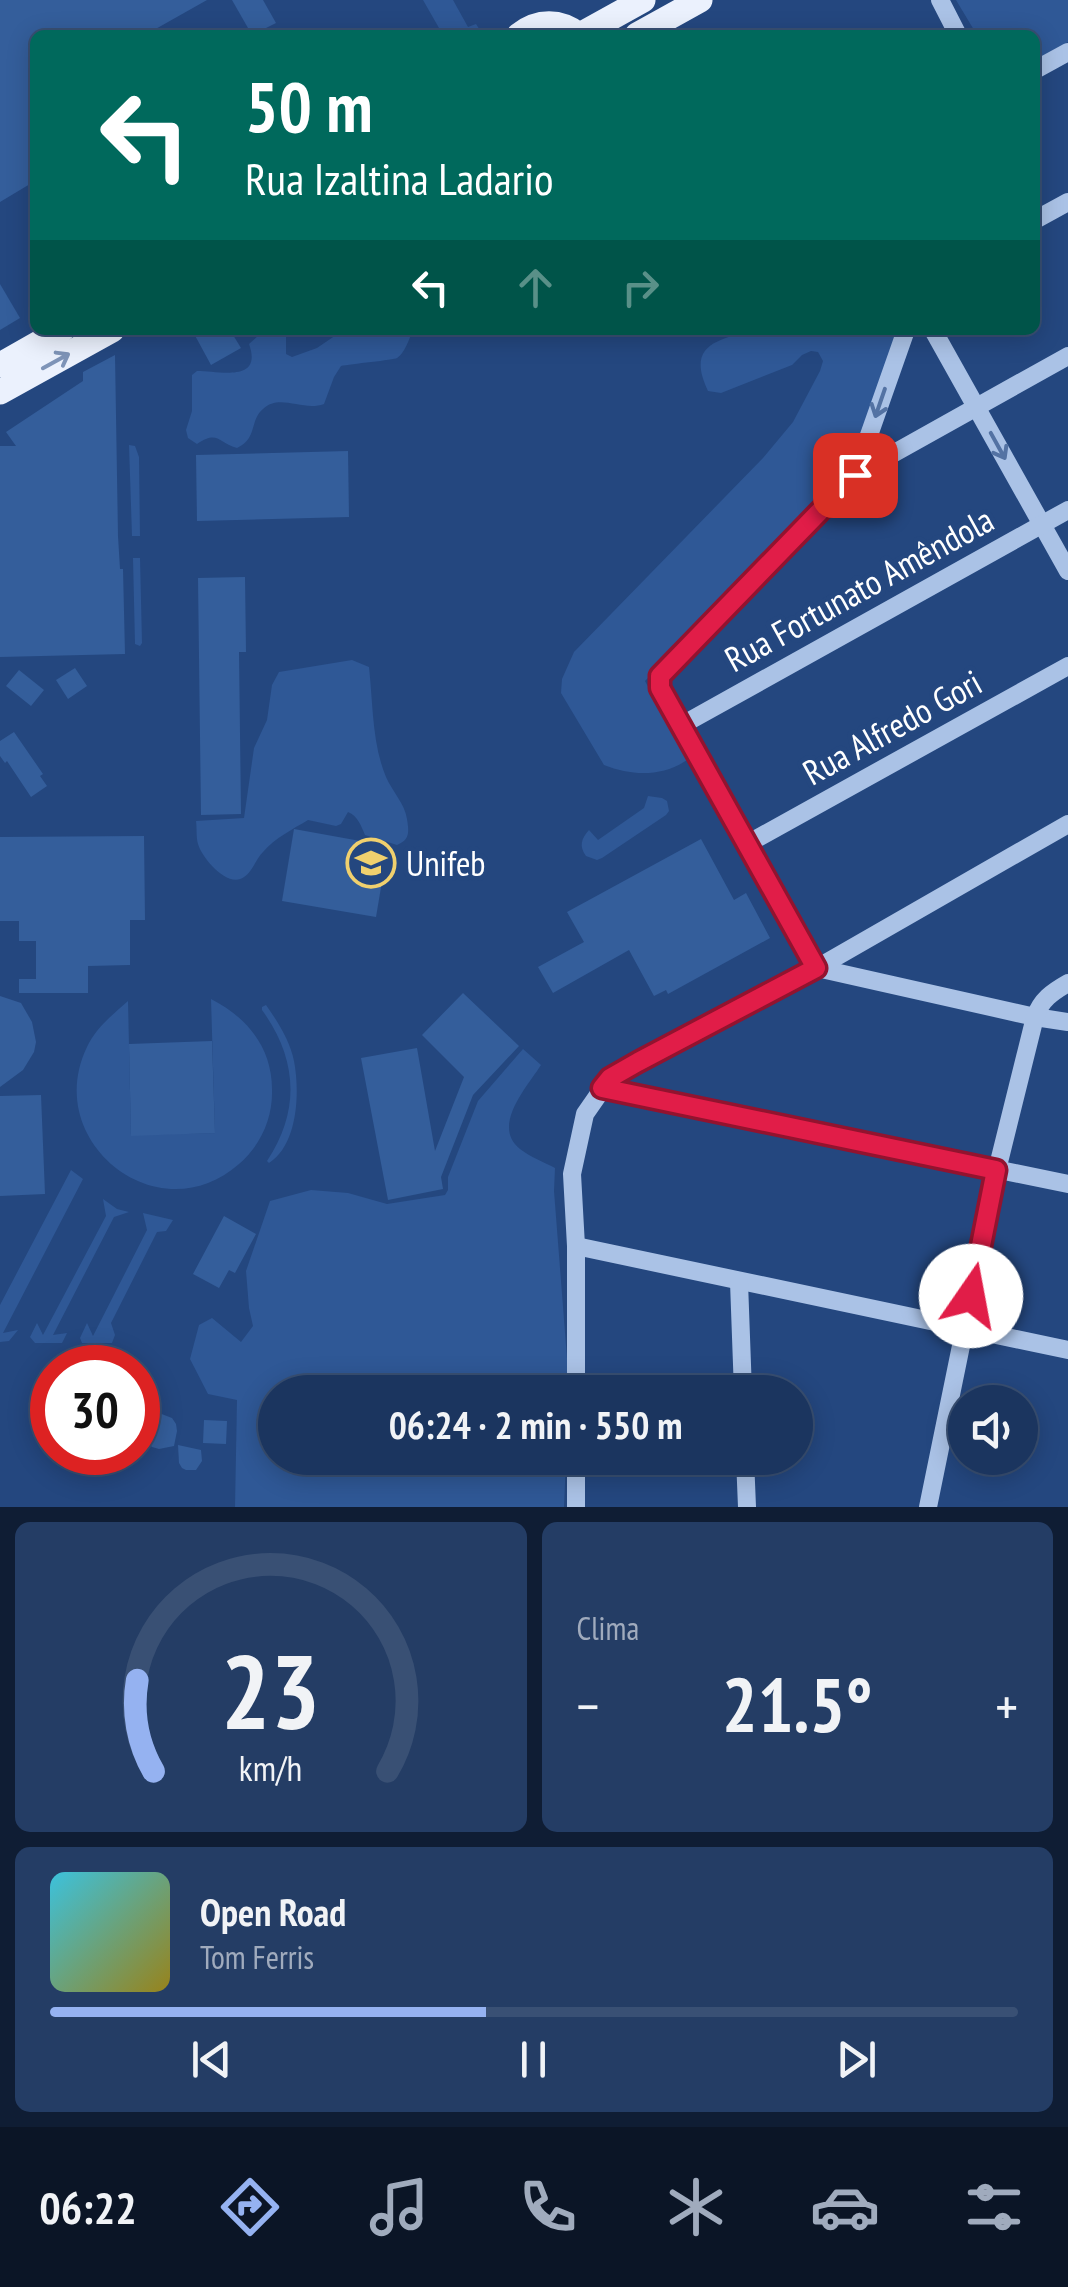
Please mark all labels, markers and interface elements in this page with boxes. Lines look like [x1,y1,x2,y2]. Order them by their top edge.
text: 50 m [245,61,373,151]
icon: left [80,70,210,200]
text: Rua Izaltina Ladario [245,149,553,207]
icon: left [403,260,458,315]
icon: ahead [508,260,563,315]
icon: right [613,260,668,315]
one-way arrow [41,350,70,370]
one-way arrow [870,386,888,418]
one-way arrow [988,430,1008,460]
pin [813,433,898,518]
icon: arrive [828,448,883,503]
street label: Rua Fortunato Amêndola [717,496,1001,682]
street label: Rua Alfredo Gori [795,659,989,795]
school or university icon: Unifeb [345,837,397,889]
place label: Unifeb [406,840,486,886]
position arrow [919,1244,1023,1348]
speed limit sign: 30 [30,1345,160,1475]
map controls [948,1385,1038,1475]
button: sound [948,1385,1038,1475]
text: 06:24 · 2 min · 550 m [389,1400,682,1449]
text: Clima [577,1607,639,1649]
text: 23 [221,1623,320,1758]
text: 21.5° [722,1656,873,1753]
text: − [577,1670,599,1741]
text: + [995,1670,1018,1741]
text: km/h [239,1745,302,1791]
text: Open Road [200,1887,346,1936]
text: Tom Ferris [200,1936,314,1978]
icon: previous [184,2032,239,2087]
icon: pause [506,2032,561,2087]
icon: next [829,2032,884,2087]
icon: directions [215,2172,285,2242]
icon: music [364,2172,434,2242]
icon: phone [513,2172,583,2242]
icon: climate [661,2172,731,2242]
icon: car [810,2172,880,2242]
icon: filters [959,2172,1029,2242]
text: 06:22 [39,2178,137,2236]

